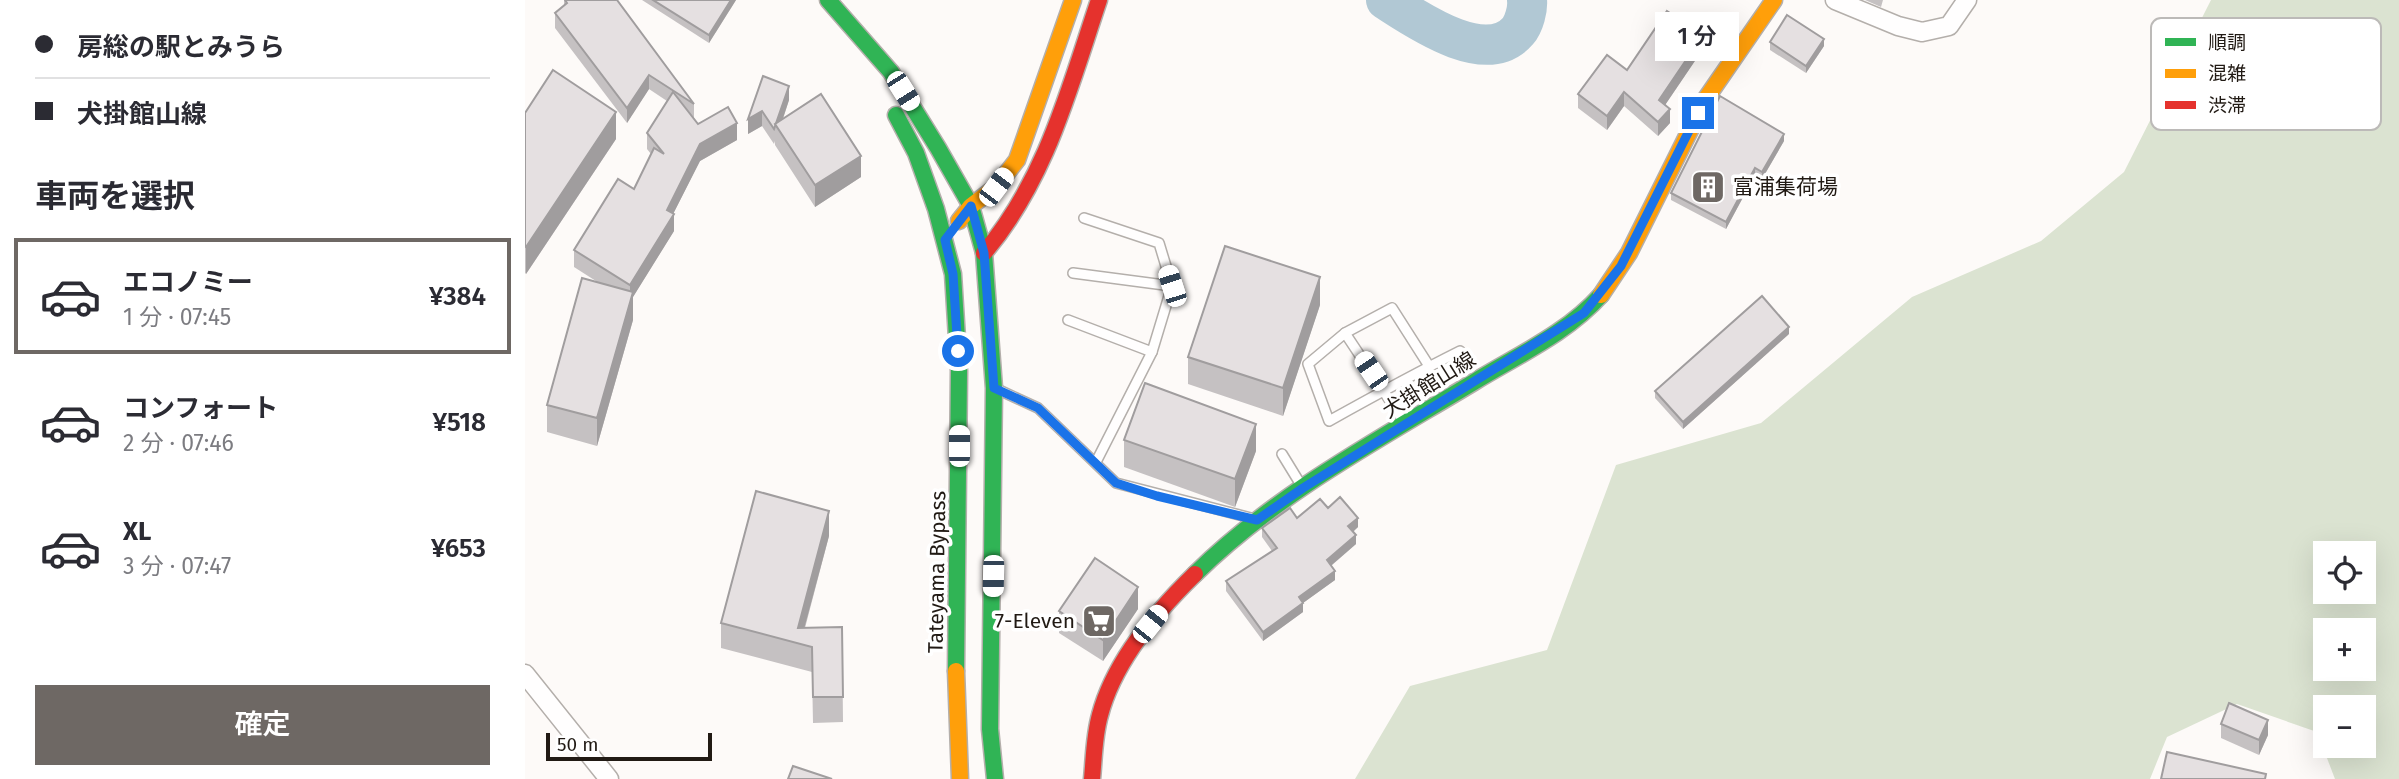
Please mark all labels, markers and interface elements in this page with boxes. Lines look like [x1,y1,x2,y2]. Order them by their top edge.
callout: 1 分 [1656,11,1740,60]
legend [2151,18,2381,130]
text: 1 分 [1677,22,1717,50]
text: 順調 [2208,31,2246,54]
text: 房総の駅とみうら [77,32,285,63]
text: 混雑 [2208,62,2246,85]
car [883,68,924,114]
text: 渋滞 [2208,94,2246,117]
route end [1682,97,1714,129]
text: 犬掛館山線 [77,99,207,130]
car [975,164,1018,210]
building icon: 富浦集荷場 [1689,168,1727,206]
place label: 富浦集荷場 [1733,174,1838,200]
text: 車両を選択 [35,177,195,215]
car [1156,263,1189,309]
icon: car [39,265,102,328]
text: エコノミー [123,267,253,298]
text: ¥384 [429,281,486,312]
text: 1 分 · 07:45 [123,303,231,331]
route start [942,335,974,367]
street label: 犬掛館山線 [1378,346,1480,424]
car [1351,348,1392,394]
icon: car [39,391,102,454]
text: コンフォート [123,393,278,424]
text: ¥518 [433,407,486,438]
car [949,425,970,467]
text: 2 分 · 07:46 [123,429,234,457]
street label: Tateyama Bypass [923,490,951,653]
text: XL [123,516,151,547]
icon: car [39,517,102,580]
text: ¥653 [431,533,486,564]
map controls [2313,541,2376,758]
button: locate [2313,541,2376,604]
text: 3 分 · 07:47 [123,552,231,580]
car [983,555,1004,597]
car [1129,601,1172,647]
supermarket icon: 7-Eleven [1080,602,1118,640]
place label: 7-Eleven [995,608,1075,634]
button: + [2313,618,2376,681]
button: 確定 [35,685,490,765]
button: − [2313,695,2376,758]
scale bar [546,730,712,762]
text: 50 m [557,733,598,756]

